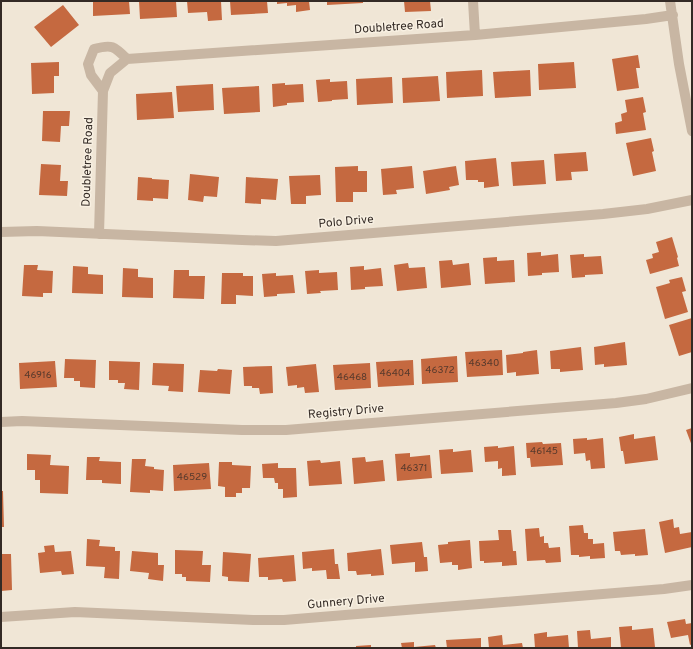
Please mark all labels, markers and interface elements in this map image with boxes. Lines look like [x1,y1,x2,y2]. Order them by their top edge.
street label: Doubletree Road [354,16,444,38]
street label: Doubletree Road [78,117,98,207]
street label: Polo Drive [318,212,374,232]
house number: 46340 [469,357,499,370]
house number: 46372 [425,364,455,377]
house number: 46404 [379,367,411,380]
house number: 46916 [24,369,52,382]
house number: 46468 [337,371,367,384]
street label: Registry Drive [307,401,385,423]
house number: 46145 [530,445,558,458]
house number: 46371 [400,462,428,475]
house number: 46529 [177,471,207,484]
street label: Gunnery Drive [306,591,386,613]

